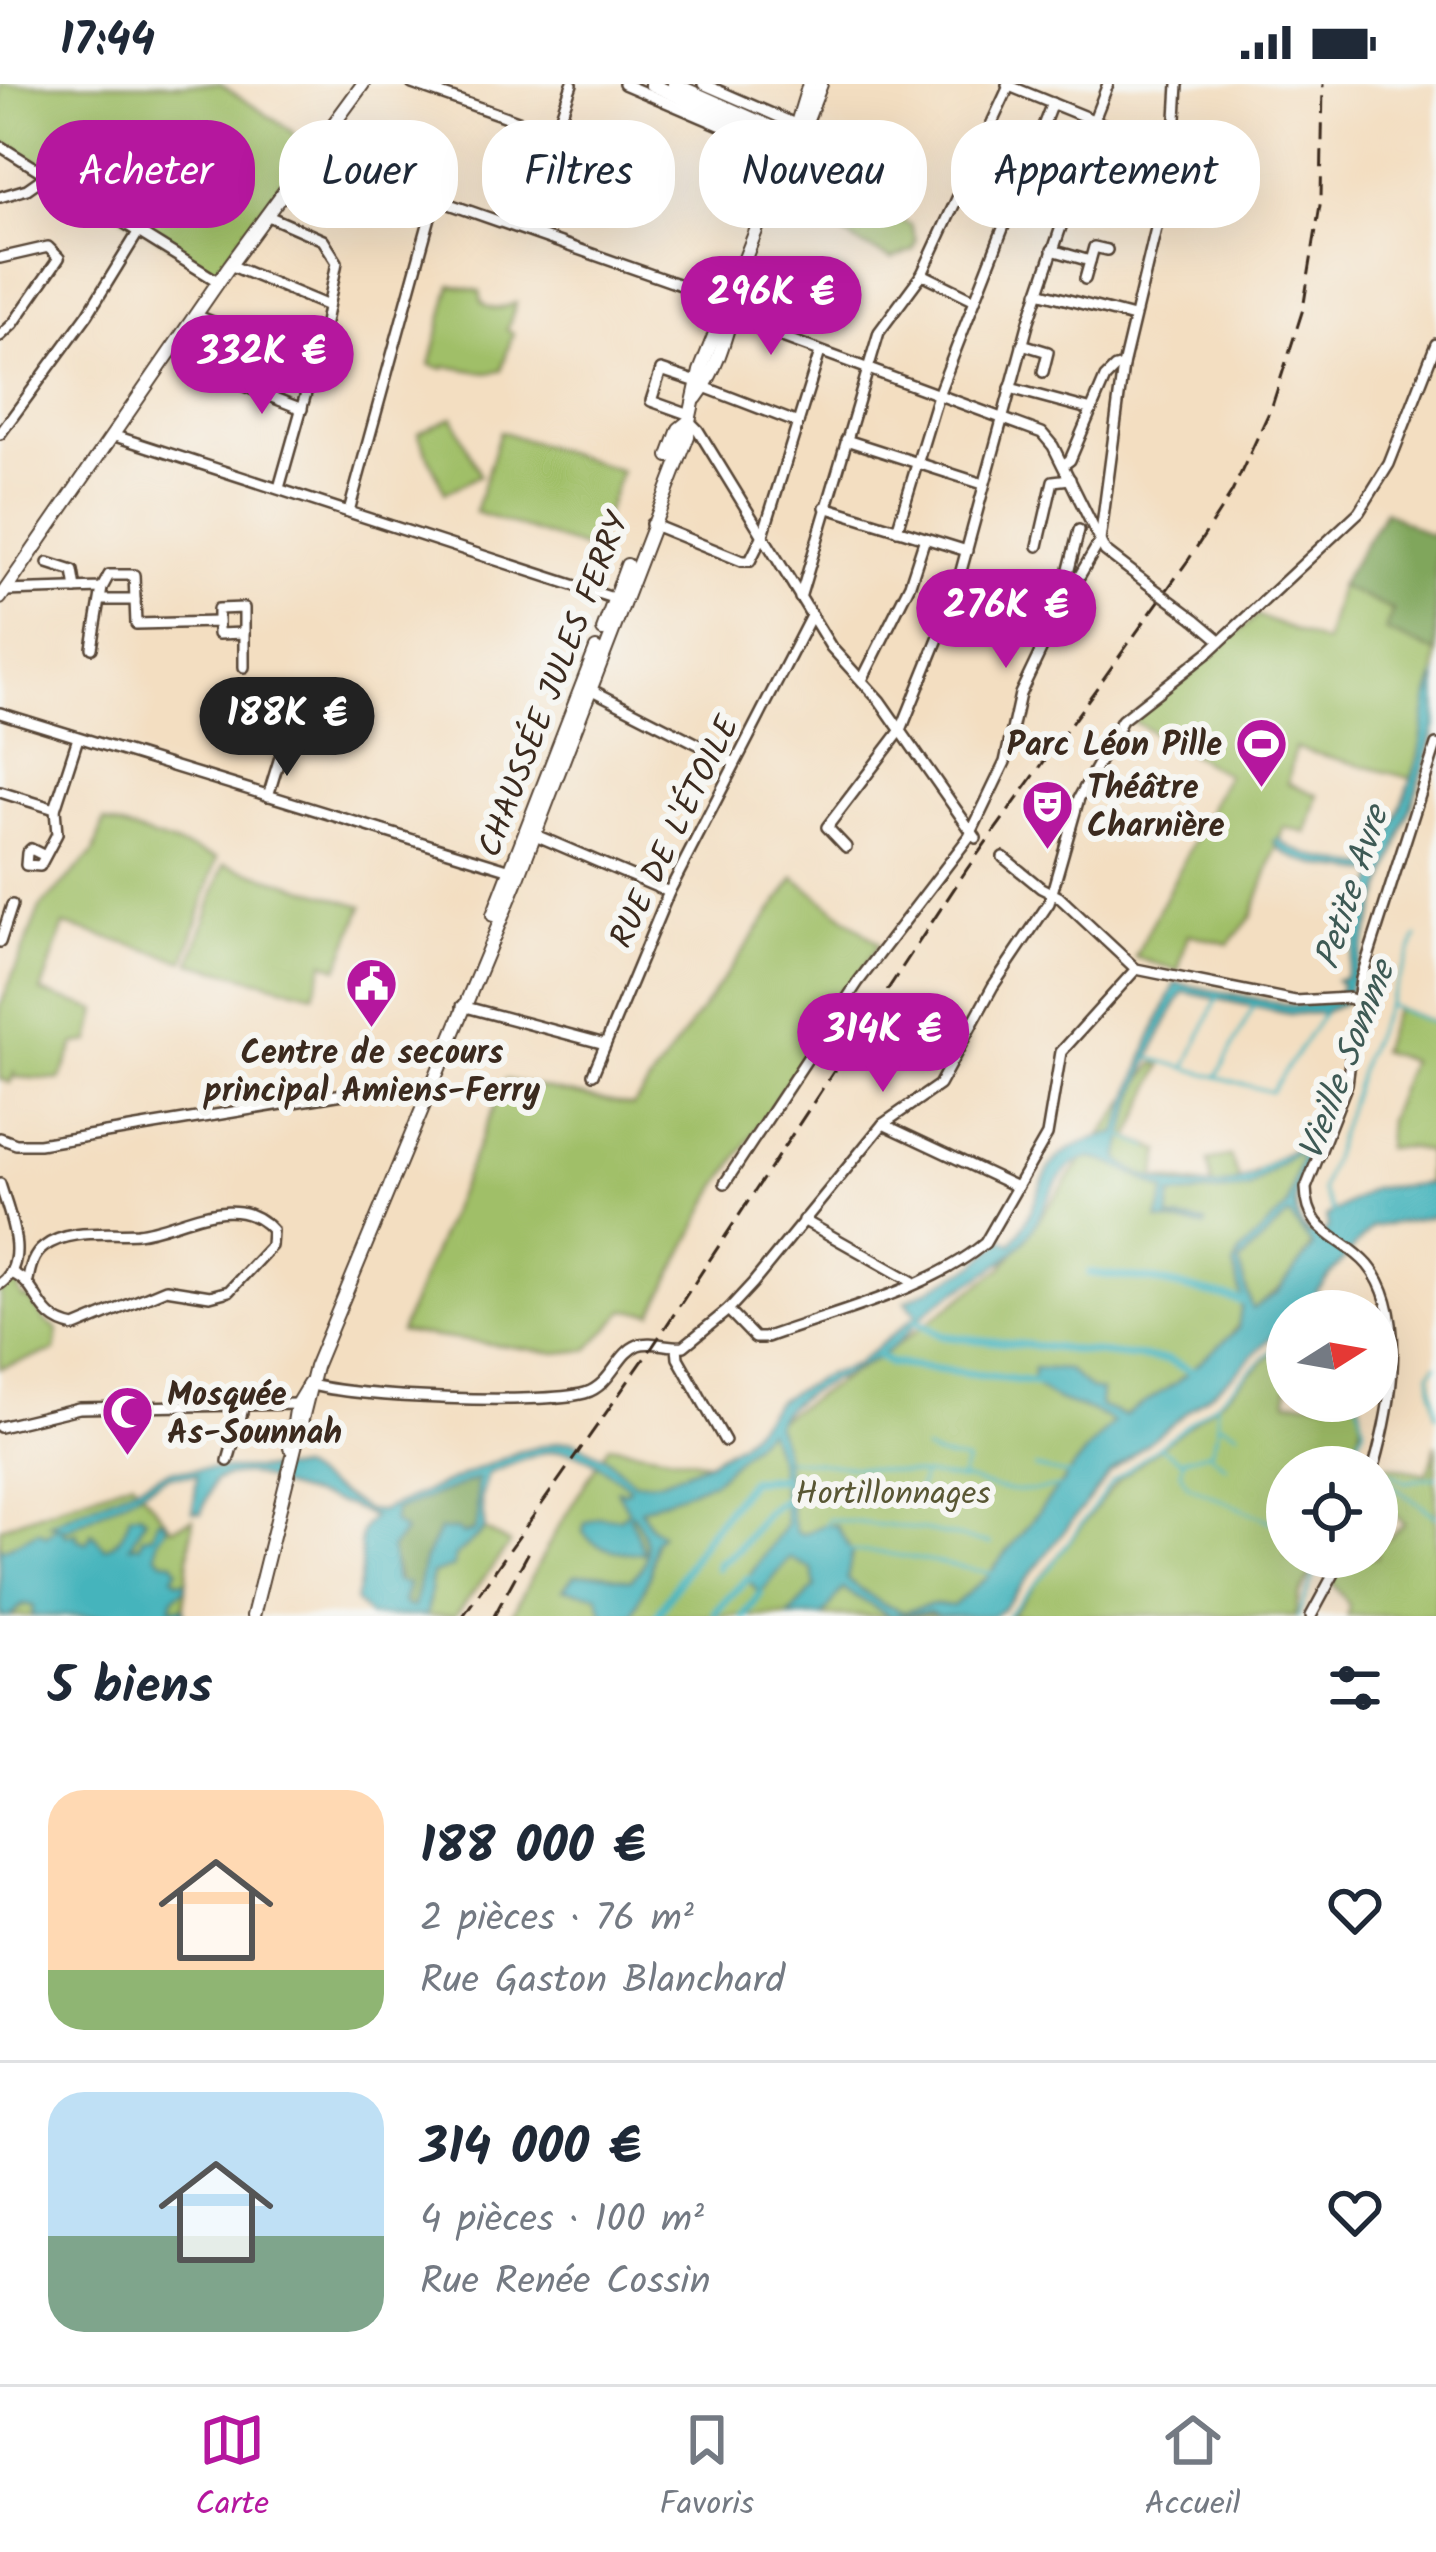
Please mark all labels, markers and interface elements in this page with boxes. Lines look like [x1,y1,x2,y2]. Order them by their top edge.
text: 17:44 [60,6,155,78]
chip: Acheter [36,120,255,228]
chip: Louer [279,120,458,228]
chip: Filtres [482,120,675,228]
chip: Nouveau [699,120,927,228]
chip: Appartement [951,120,1260,228]
pin: 296K € [673,256,869,358]
text: 296K € [708,264,834,326]
pin: 332K € [164,315,360,417]
text: 332K € [198,323,326,385]
street label: CHAUSSÉE JULES FERRY [465,503,646,866]
pin: 276K € [908,569,1104,671]
text: 276K € [943,577,1069,639]
pin: 188K € [189,677,385,779]
text: 188K € [226,685,348,747]
street label: RUE DE L'ÉTOILE [597,707,756,958]
sports icon: Parc Léon Pille [1233,715,1289,789]
place label: Parc Léon Pille [1007,720,1222,773]
place label: Théâtre Charnière [1087,763,1225,854]
theatre icon: Théâtre Charnière [1020,777,1076,851]
water label: Petite Avre [1300,796,1408,977]
water label: Vieille Somme [1284,950,1414,1169]
public building icon: Centre de secours principal Amiens-Ferry [344,956,400,1030]
pin: 314K € [785,993,981,1095]
text: 314K € [824,1001,942,1063]
place label: Centre de secours principal Amiens-Ferry [203,1028,540,1119]
north arrow [1266,1290,1398,1422]
map controls [1266,1290,1398,1578]
place label: Mosquée As-Sounnah [167,1370,342,1461]
mosque icon: Mosquée As-Sounnah [100,1384,156,1458]
button: locate [1266,1446,1398,1578]
park label: Hortillonnages [796,1469,990,1522]
text: 5 biens [48,1648,213,1729]
icon: filters [1322,1655,1388,1721]
text: 188 000 € [420,1808,646,1889]
icon: home [144,1838,288,1982]
icon: heart [1322,1877,1388,1943]
text: 2 pièces · 76 m² [420,1889,694,1951]
text: Rue Gaston Blanchard [420,1951,785,2013]
text: 314 000 € [420,2109,641,2190]
icon: home [144,2140,288,2284]
icon: heart [1322,2179,1388,2245]
text: 4 pièces · 100 m² [420,2190,704,2252]
text: Rue Renée Cossin [420,2252,710,2314]
tab: Carte [195,2407,269,2532]
tab: Favoris [660,2407,754,2532]
tab: Accueil [1145,2407,1241,2532]

